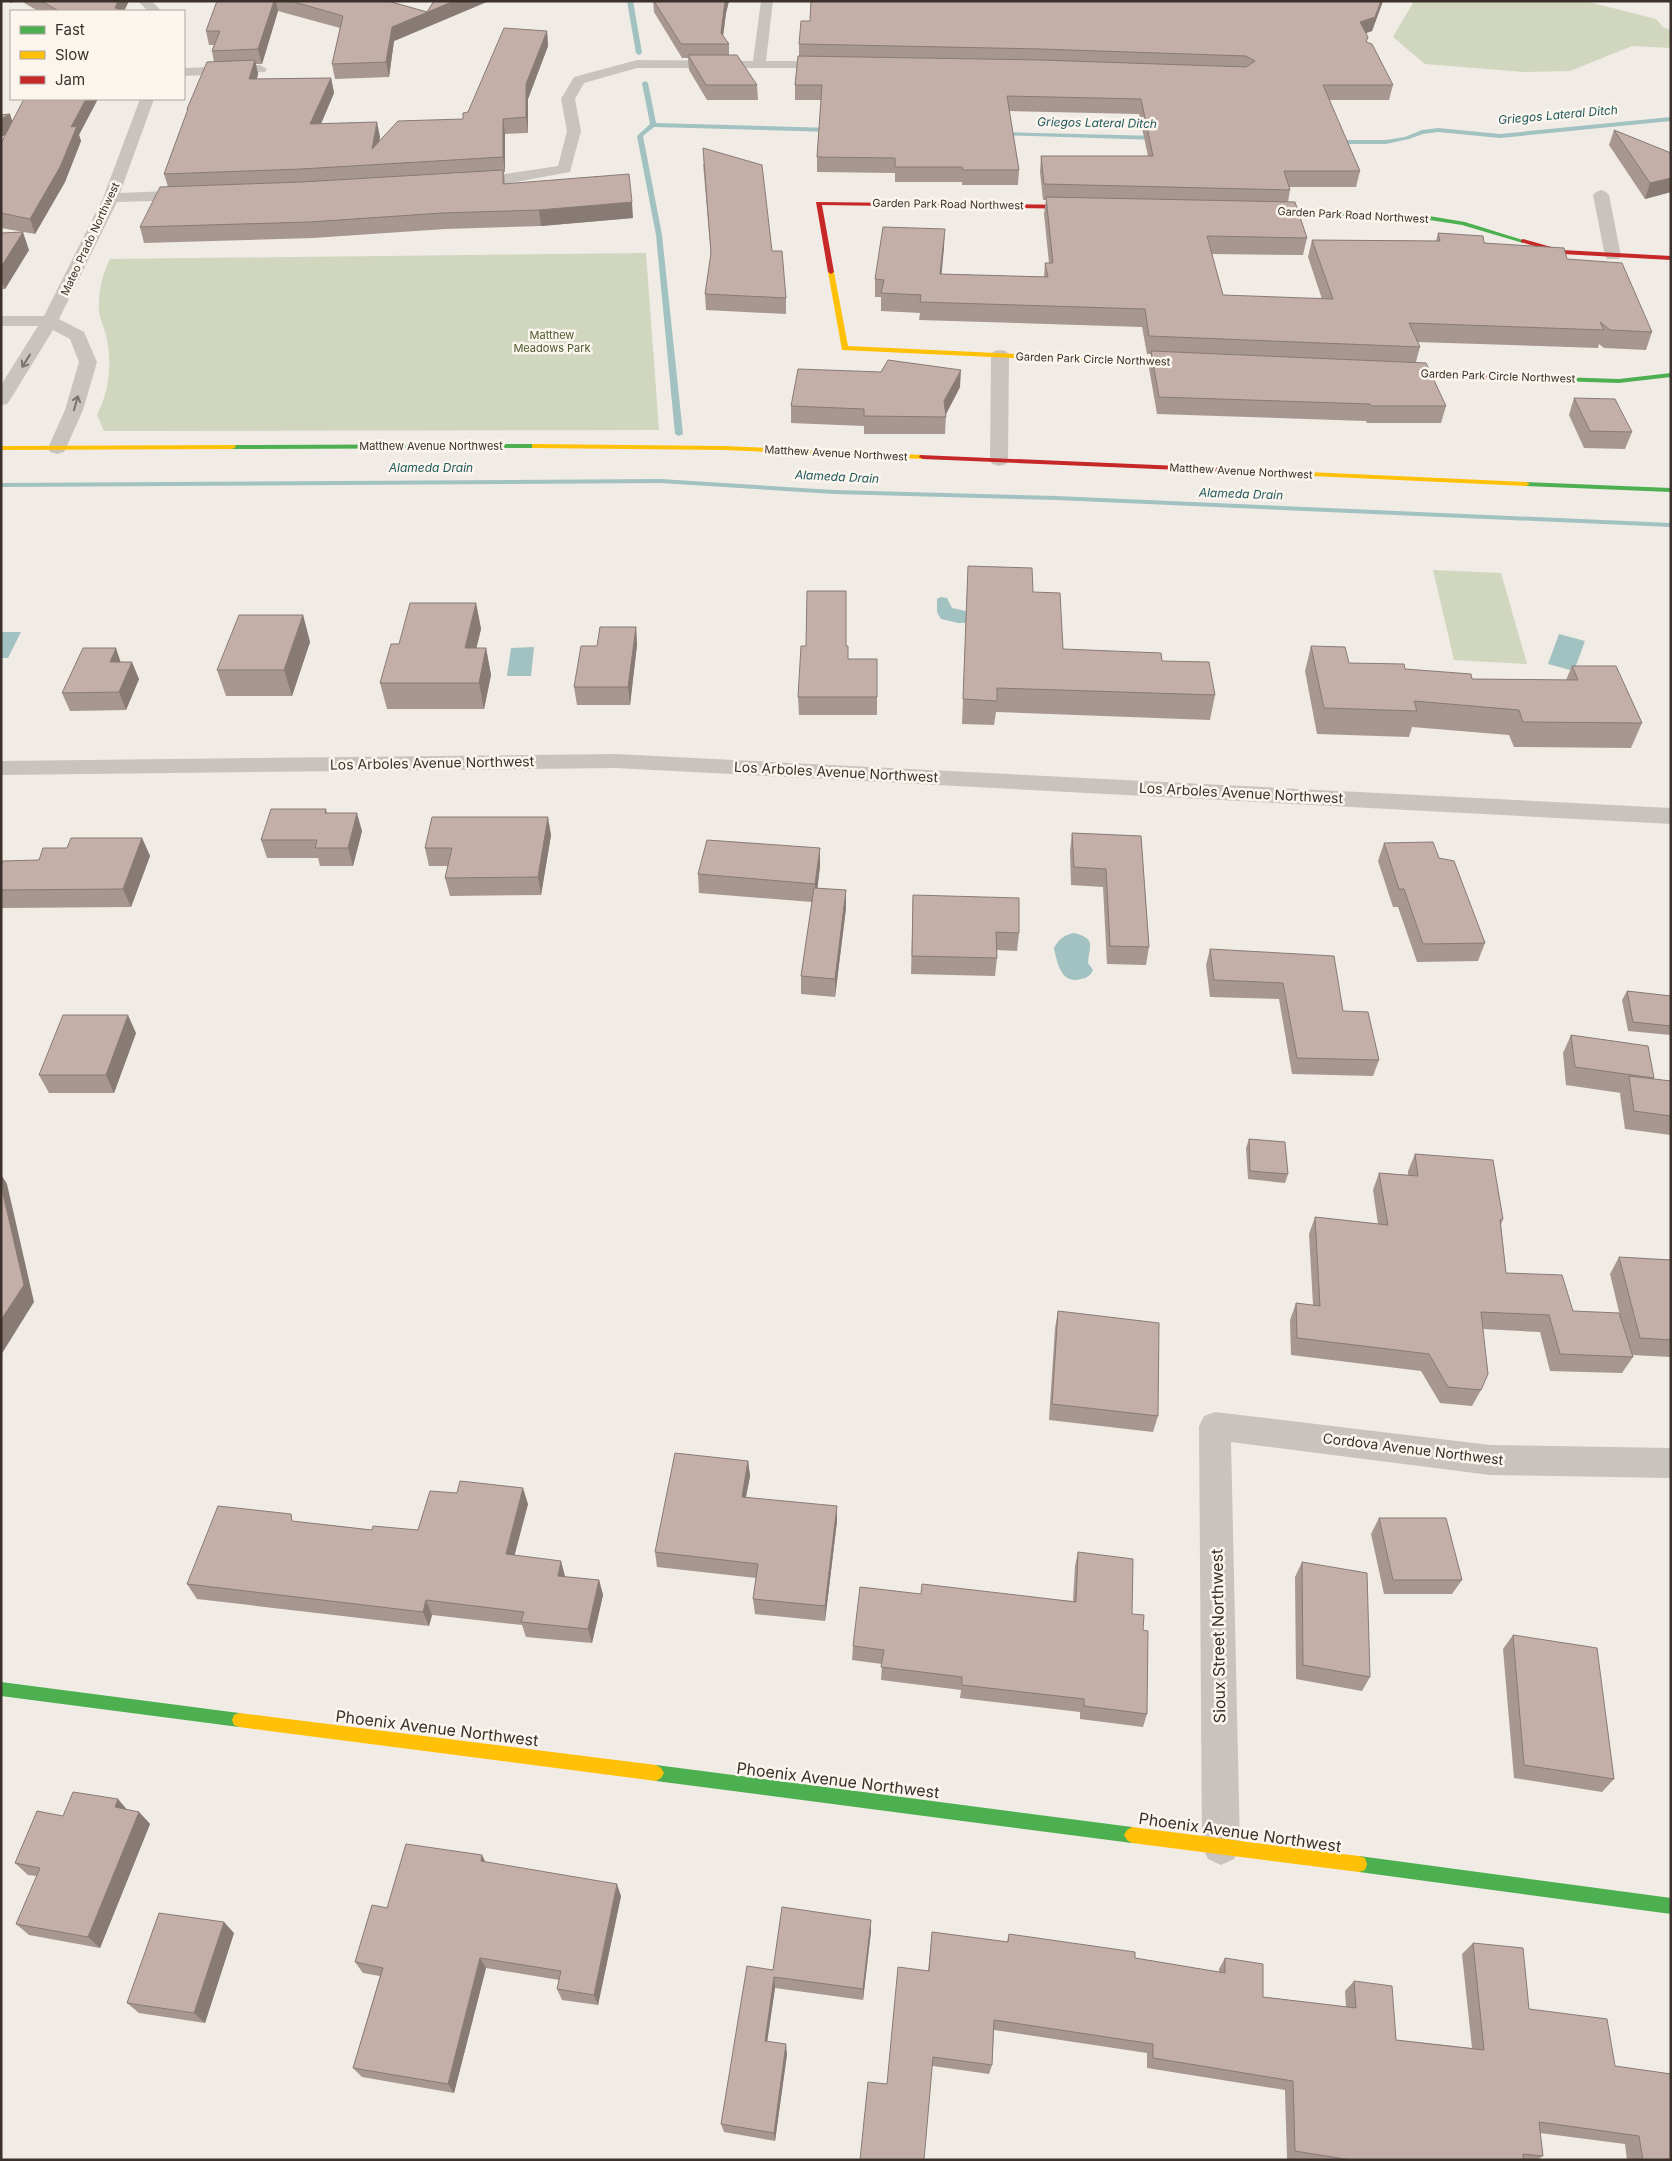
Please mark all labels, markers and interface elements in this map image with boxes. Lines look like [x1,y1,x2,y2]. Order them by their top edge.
legend [10,10,185,100]
text: Fast [55,20,85,39]
text: Slow [55,45,89,64]
text: Jam [55,70,85,89]
water label: Griegos Lateral Ditch [1498,102,1618,127]
water label: Griegos Lateral Ditch [1037,114,1157,131]
street label: Mateo Prado Northwest [58,180,123,298]
street label: Garden Park Road Northwest [872,196,1024,212]
street label: Garden Park Road Northwest [1277,204,1429,226]
park label: Matthew Meadows Park [513,328,591,355]
street label: Garden Park Circle Northwest [1015,349,1171,369]
one-way arrow [20,353,30,367]
street label: Garden Park Circle Northwest [1420,366,1576,386]
one-way arrow [72,395,82,411]
street label: Matthew Avenue Northwest [359,439,503,453]
street label: Matthew Avenue Northwest [764,442,908,464]
water label: Alameda Drain [388,460,473,475]
street label: Matthew Avenue Northwest [1169,460,1313,482]
water label: Alameda Drain [793,467,880,486]
water label: Alameda Drain [1198,484,1283,502]
street label: Los Arboles Avenue Northwest [330,752,535,773]
street label: Los Arboles Avenue Northwest [734,758,939,785]
street label: Los Arboles Avenue Northwest [1139,779,1344,806]
street label: Cordova Avenue Northwest [1322,1429,1505,1468]
street label: Sioux Street Northwest [1206,1549,1230,1723]
street label: Phoenix Avenue Northwest [334,1706,540,1750]
street label: Phoenix Avenue Northwest [735,1758,941,1802]
street label: Phoenix Avenue Northwest [1137,1808,1343,1856]

